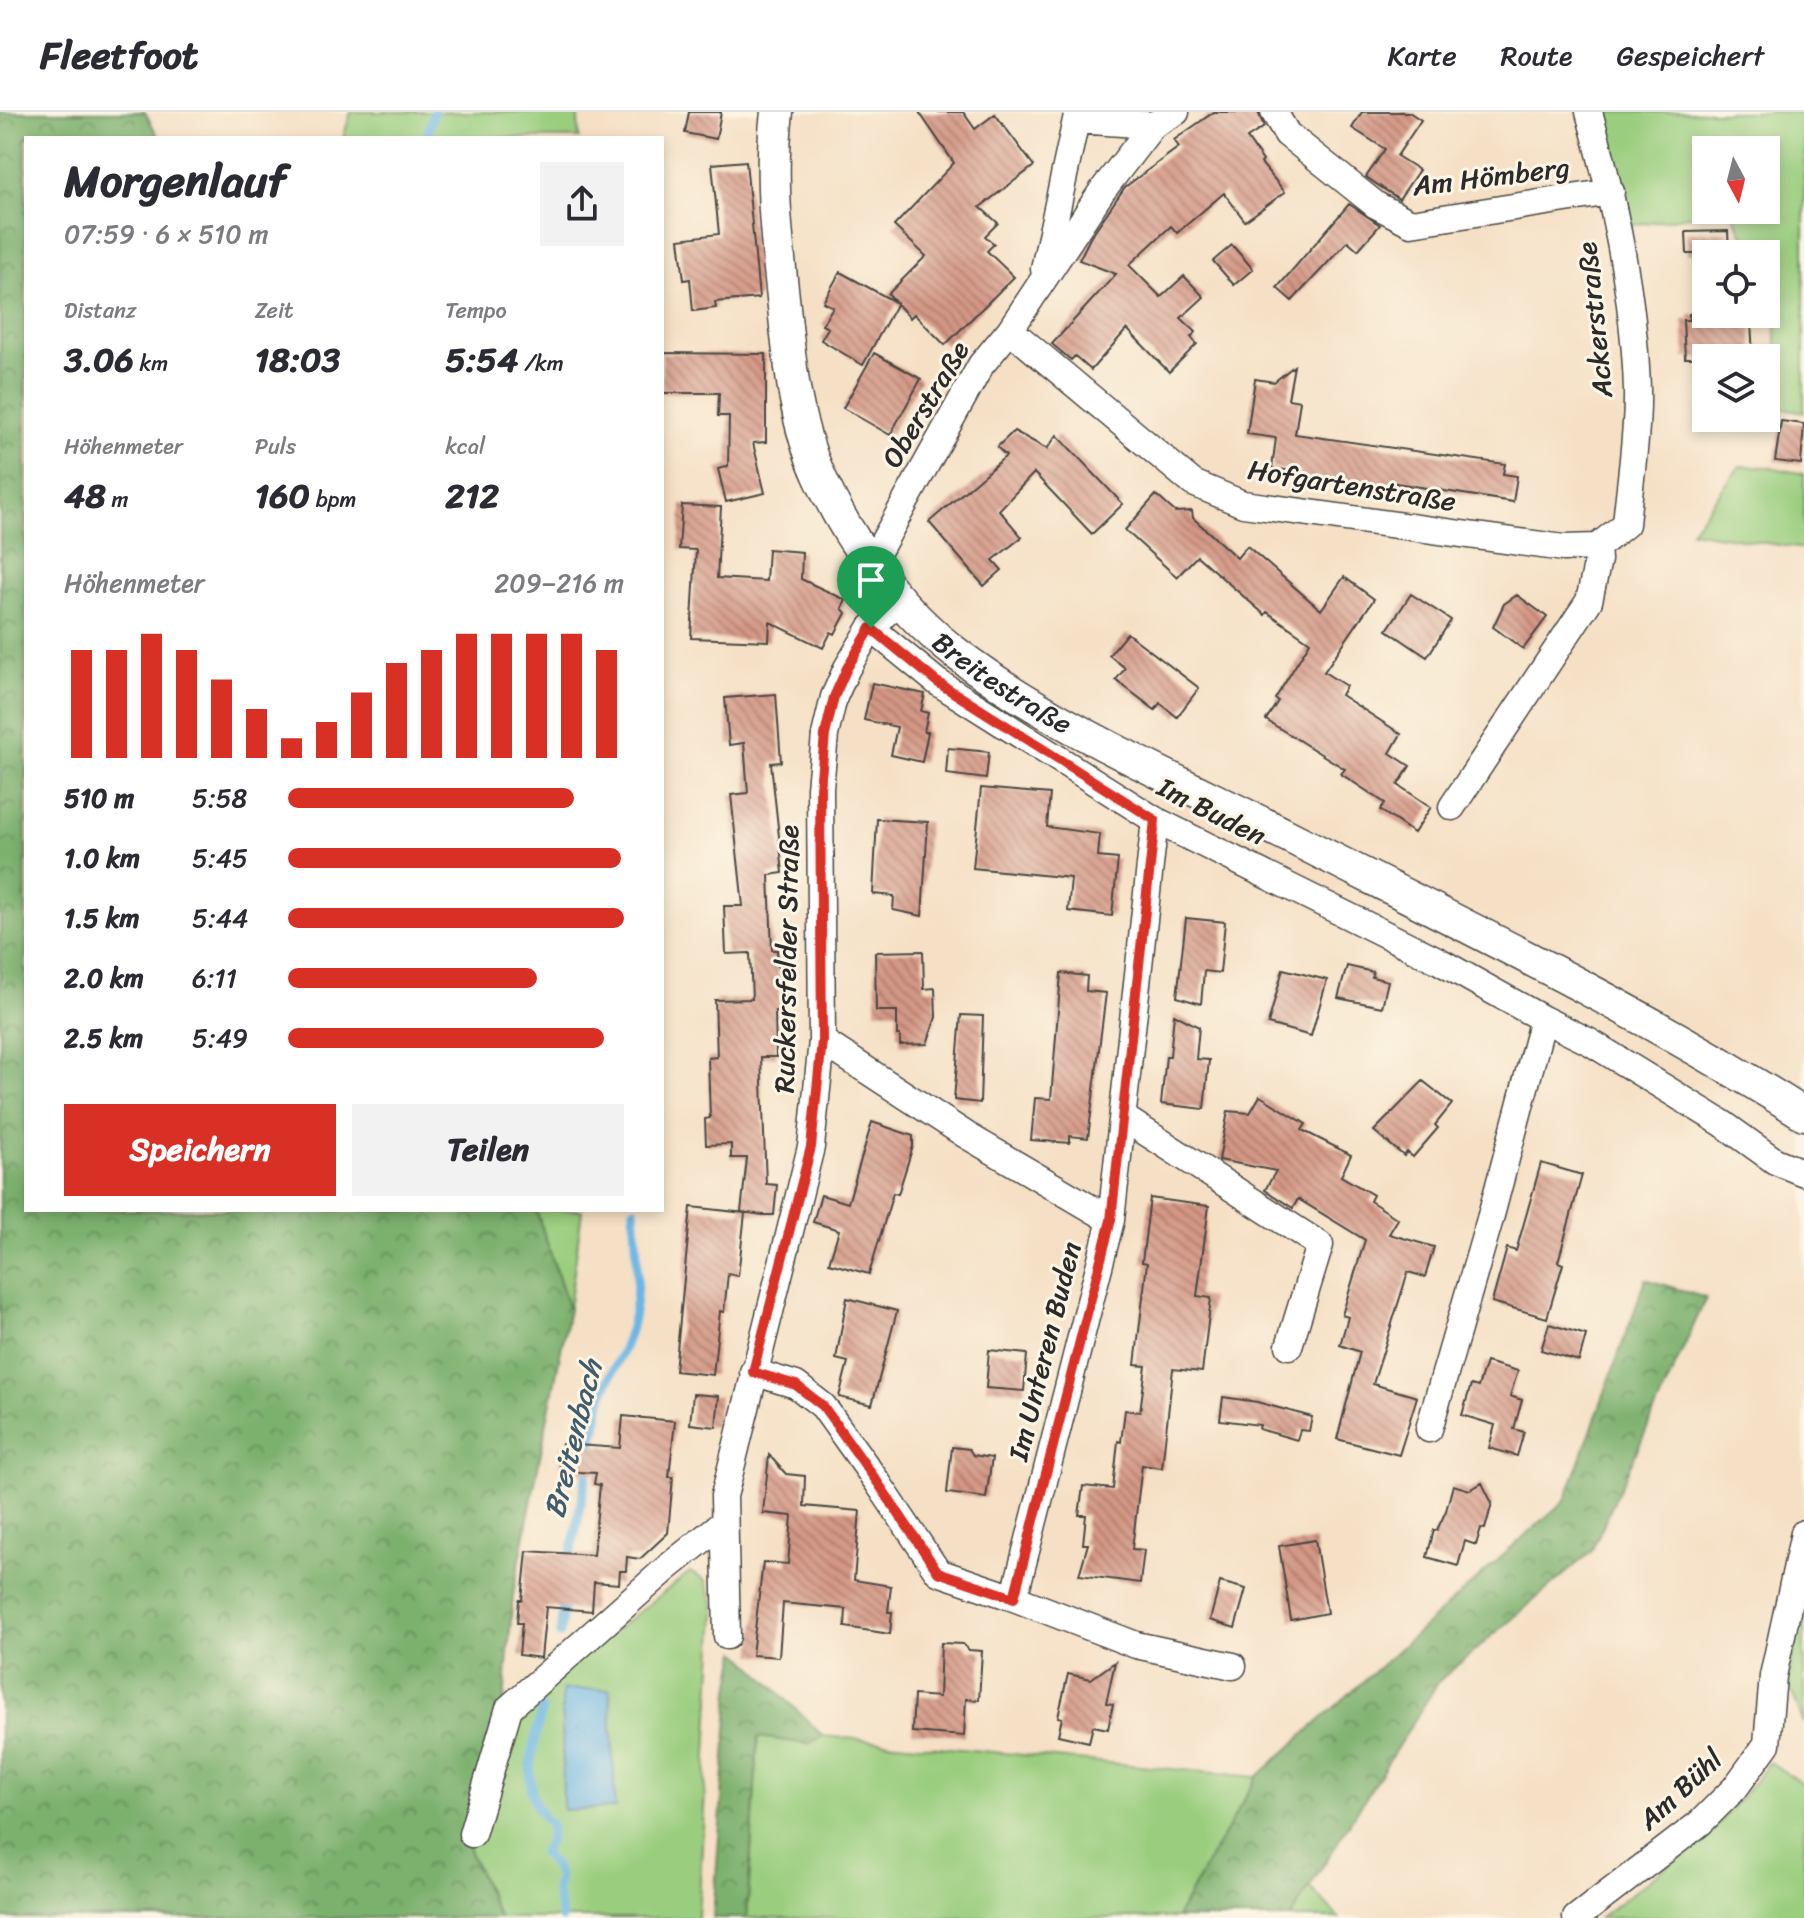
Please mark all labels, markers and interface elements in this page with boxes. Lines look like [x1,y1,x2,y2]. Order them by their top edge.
text: Fleetfoot [40,22,198,89]
text: Karte [1387,31,1457,80]
text: Route [1501,31,1573,80]
text: Gespeichert [1617,31,1764,80]
north arrow [1692,136,1780,224]
map controls [1692,136,1780,432]
text: Morgenlauf [64,142,286,220]
street label: Am Hömberg [1409,143,1572,211]
button: share [540,162,624,246]
text: 07:59 · 6 × 510 m [64,211,268,257]
street label: Ackerstraße [1562,240,1627,401]
button: locate [1692,240,1780,328]
text: Distanz [64,291,136,330]
text: Zeit [255,291,294,330]
text: Tempo [445,291,507,330]
text: 3.06 [64,330,134,390]
text: 18:03 [255,330,340,390]
text: 5:54 [445,330,518,390]
street label: Oberstraße [868,331,983,478]
text: km [134,344,168,383]
text: /km [518,344,564,383]
button: layers [1692,344,1780,432]
text: Höhenmeter [64,427,183,466]
text: Puls [255,427,296,466]
text: kcal [445,427,485,466]
street label: Hofgartenstraße [1244,445,1459,526]
text: 48 [64,466,106,526]
text: 160 [255,466,310,526]
text: 212 [445,466,499,526]
text: m [106,480,128,519]
text: bpm [310,480,356,519]
pin [837,546,905,628]
icon: arrive [849,558,893,602]
text: Höhenmeter [64,560,205,606]
text: 209–216 m [494,560,624,606]
street label: Breitestraße [921,619,1081,748]
street label: Im Buden [1148,763,1275,860]
text: 510 m [64,775,134,821]
text: 5:58 [192,775,247,821]
street label: Ruckersfelder Straße [760,824,813,1094]
text: 1.0 km [64,835,140,881]
text: 5:45 [192,835,248,881]
text: 1.5 km [64,895,139,941]
text: 5:44 [192,895,248,941]
text: 2.0 km [64,955,144,1001]
text: 6:11 [192,955,237,1001]
text: 2.5 km [64,1015,143,1061]
text: 5:49 [192,1015,248,1061]
button: Speichern [64,1104,336,1196]
button: Teilen [352,1104,624,1196]
street label: Im Unteren Buden [993,1236,1095,1467]
water label: Breitenbach [527,1352,619,1524]
street label: Am Bühl [1625,1736,1735,1843]

